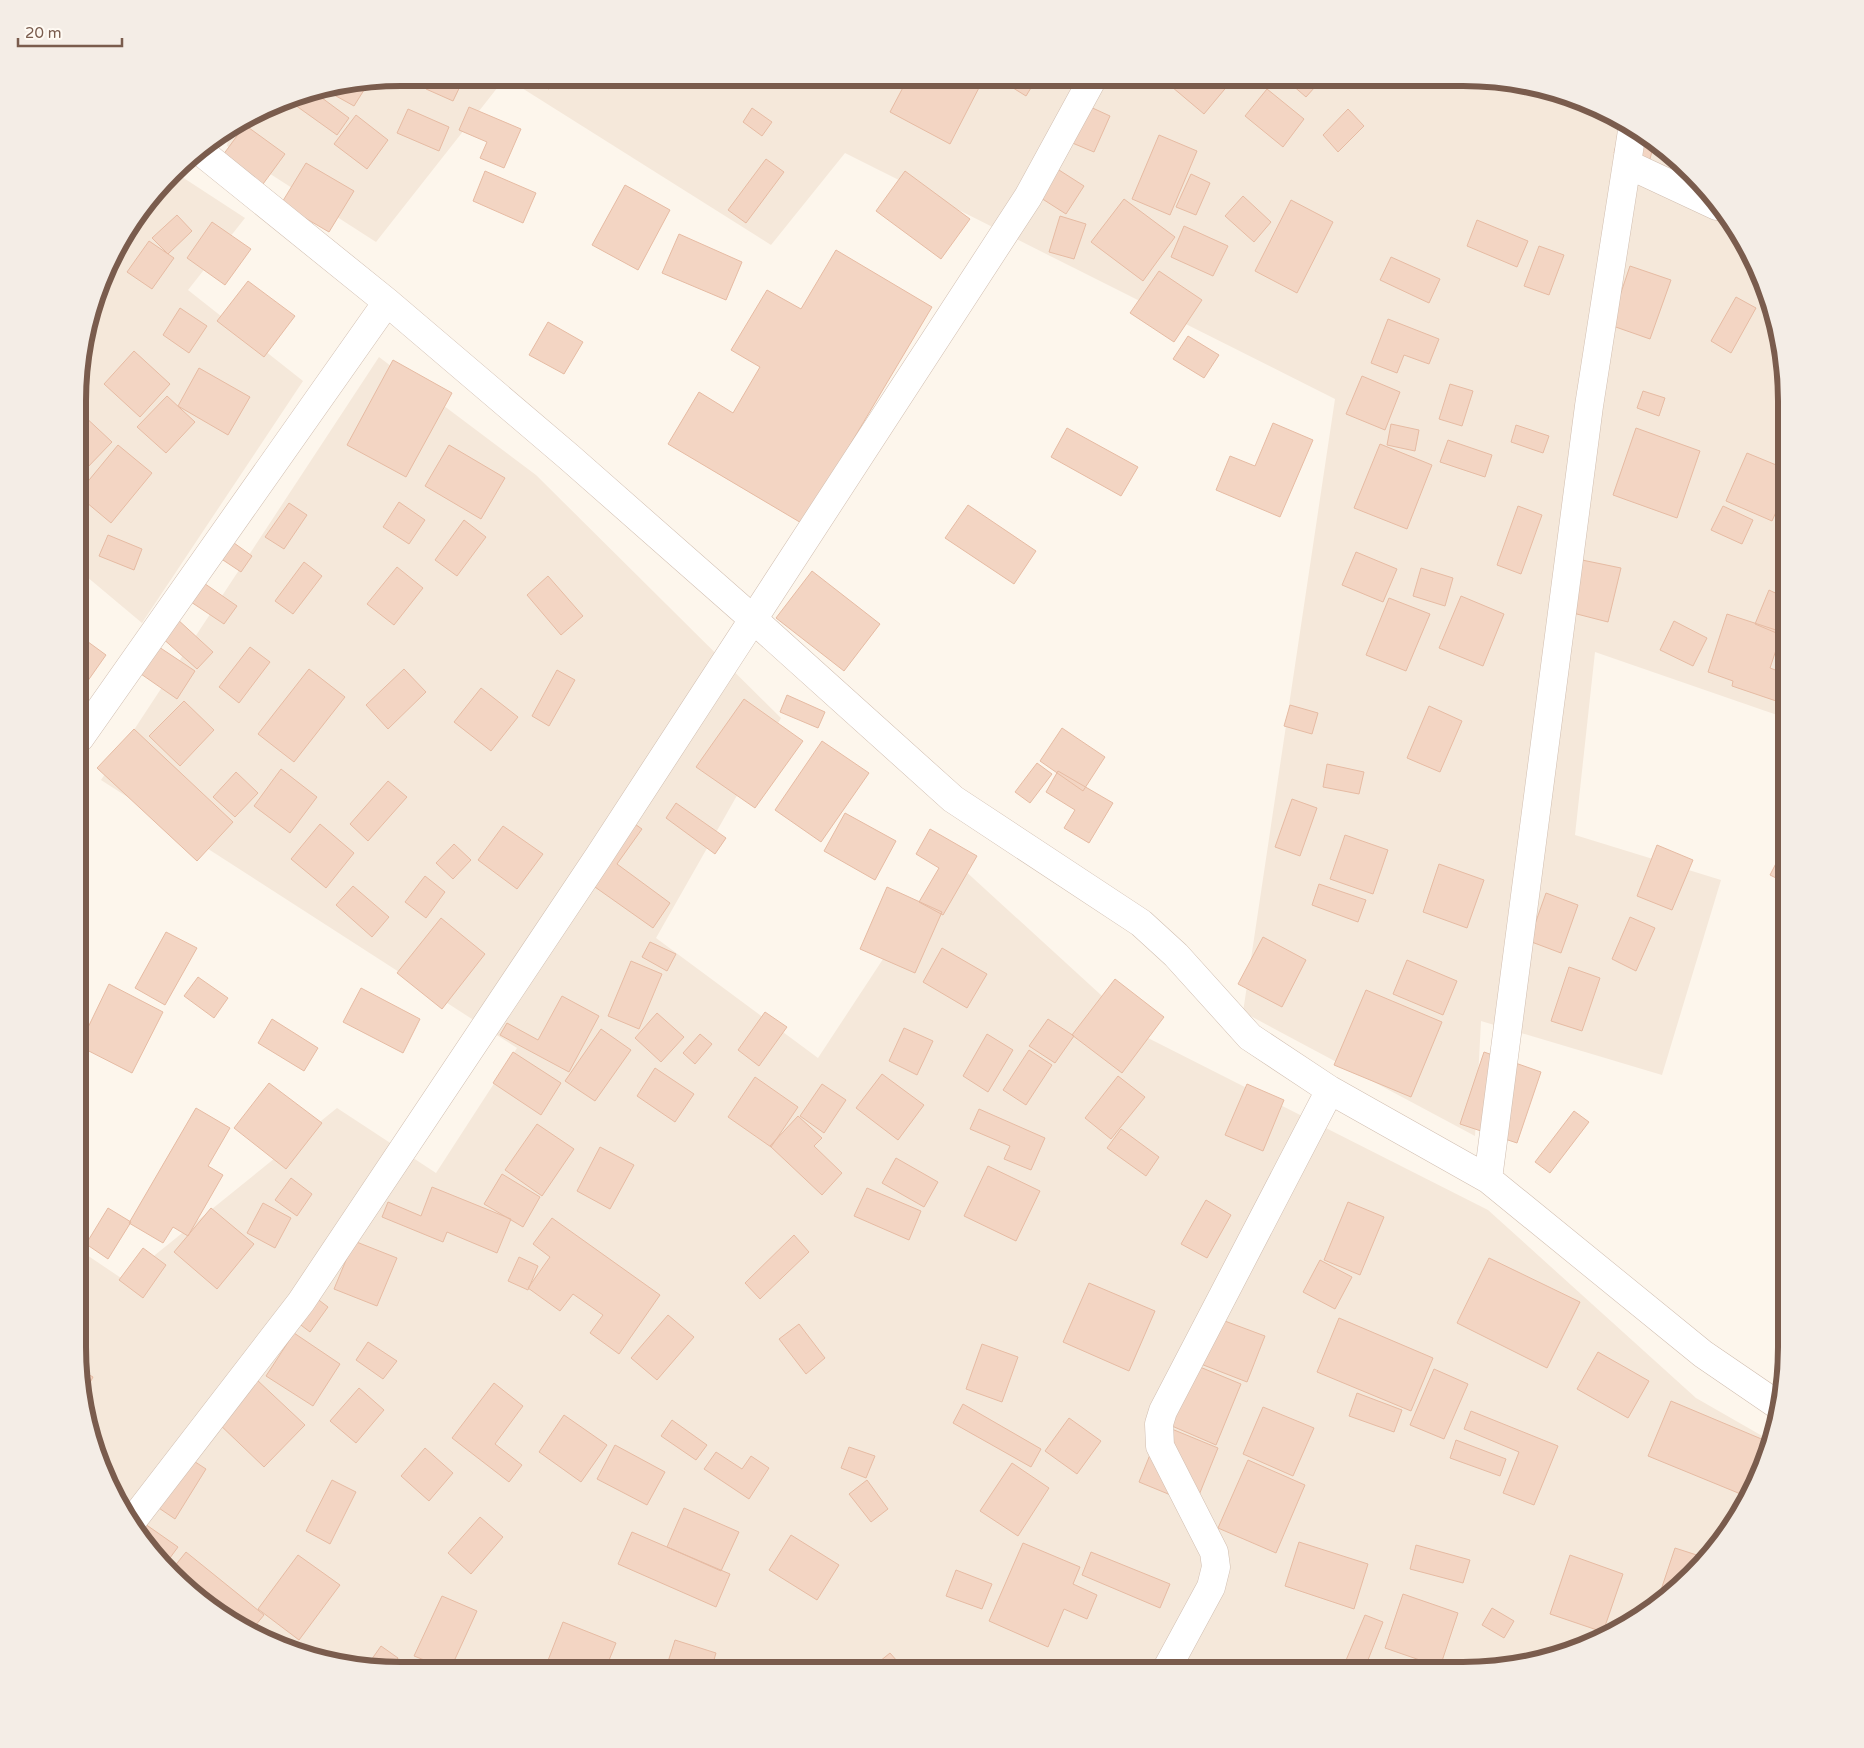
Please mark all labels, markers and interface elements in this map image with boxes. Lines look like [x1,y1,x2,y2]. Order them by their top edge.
scale bar [18,15,121,47]
text: 20 m [25,24,62,42]

